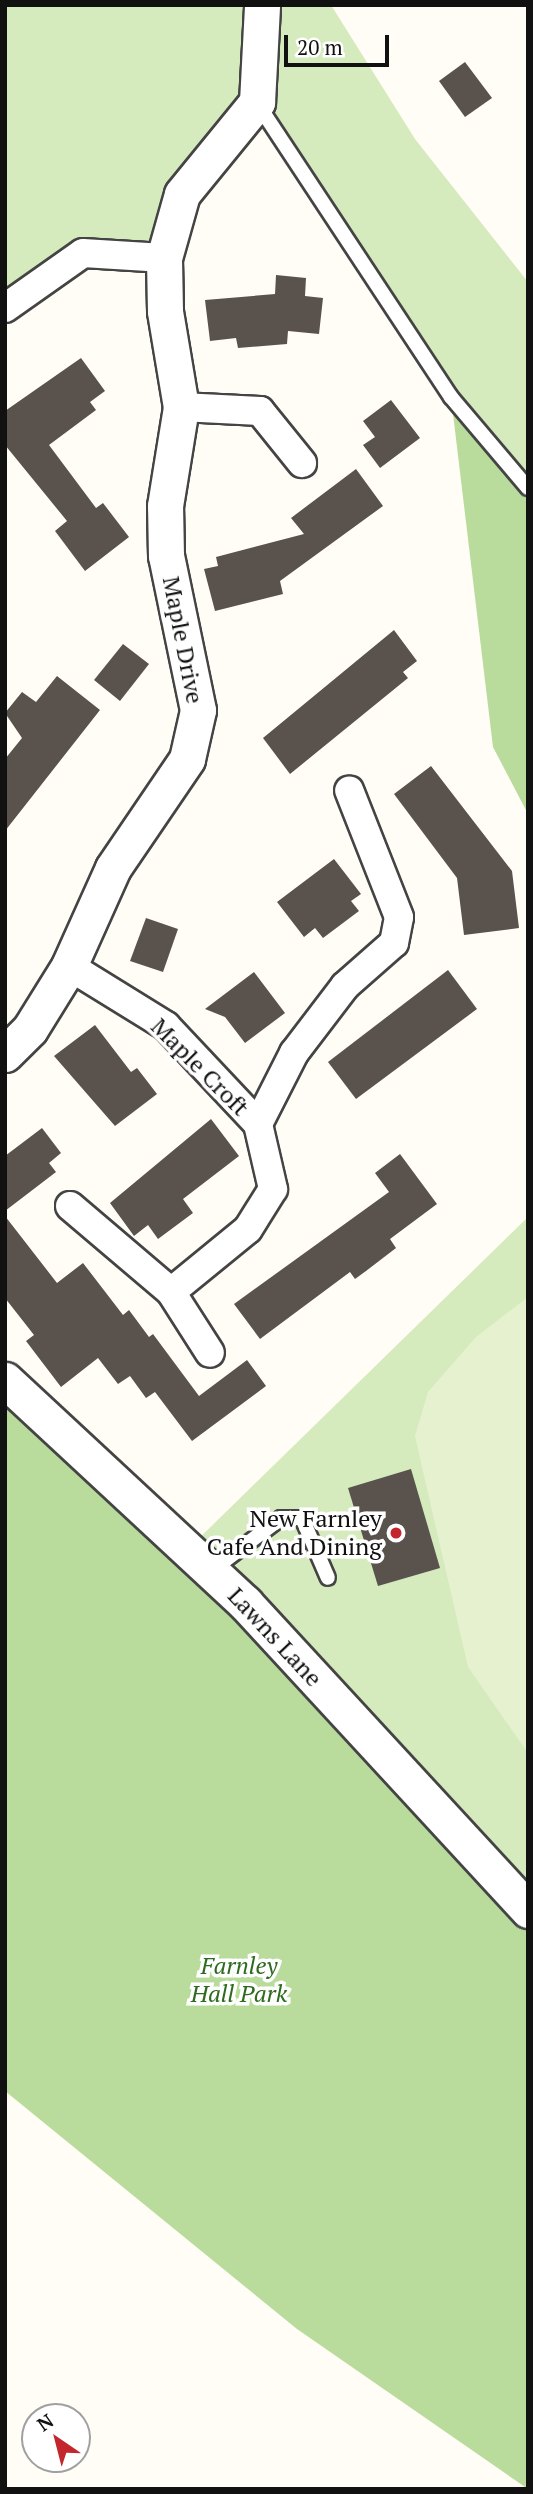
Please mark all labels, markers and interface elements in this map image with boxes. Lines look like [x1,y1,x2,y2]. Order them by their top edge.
scale bar [288,21,393,65]
text: 20 m [297,33,343,61]
street label: Maple Drive [157,574,209,706]
street label: Maple Croft [145,1012,255,1122]
place label: New Farnley Cafe And Dining [206,1505,382,1561]
marker: New Farnley Cafe And Dining [388,1525,404,1541]
street label: Lawns Lane [222,1582,328,1692]
park label: Farnley Hall Park [191,1952,287,2008]
north arrow [21,2403,91,2473]
text: N [32,2408,58,2436]

